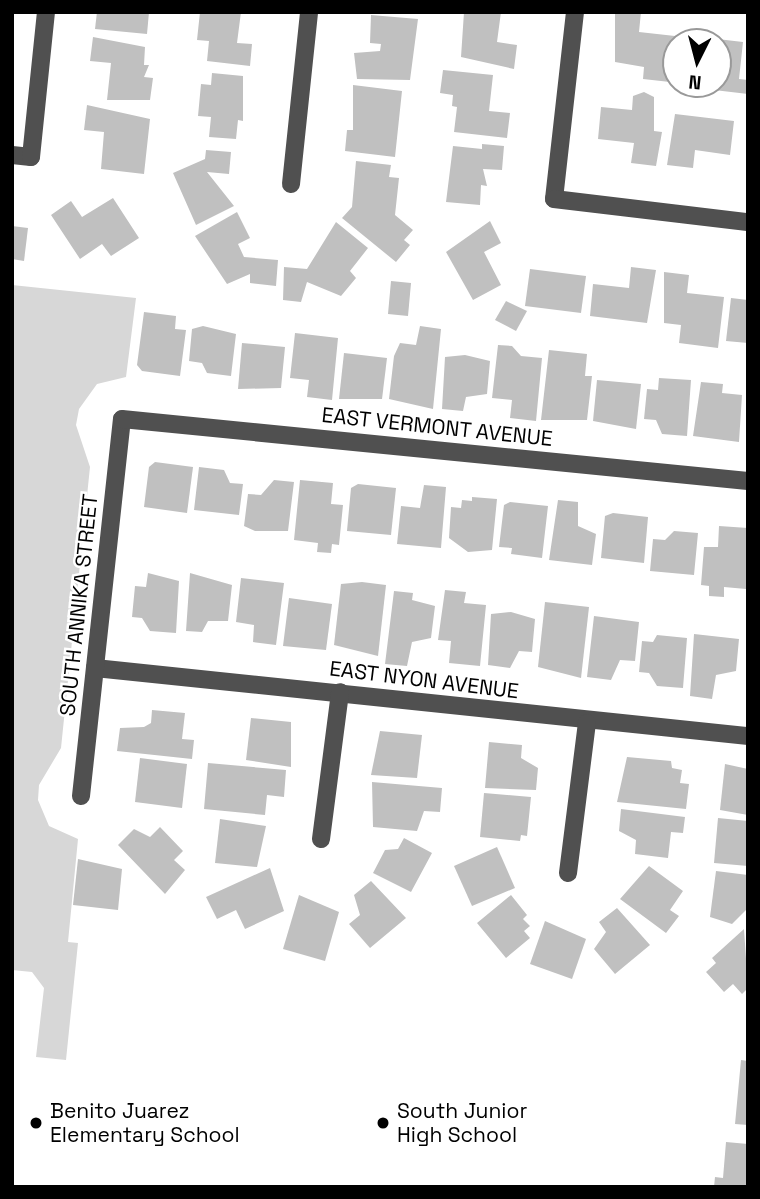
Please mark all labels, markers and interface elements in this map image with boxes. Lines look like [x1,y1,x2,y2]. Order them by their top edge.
north arrow [662,28,732,98]
text: N [687,69,703,95]
street label: EAST VERMONT AVENUE [319,402,555,452]
street label: SOUTH ANNIKA STREET [55,492,103,718]
street label: EAST NYON AVENUE [328,656,520,704]
place label: Benito Juarez Elementary School [50,1098,240,1148]
place label: South Junior High School [397,1098,527,1148]
marker: Benito Juarez Elementary School [28,1115,44,1131]
marker: South Junior High School [375,1115,391,1131]

